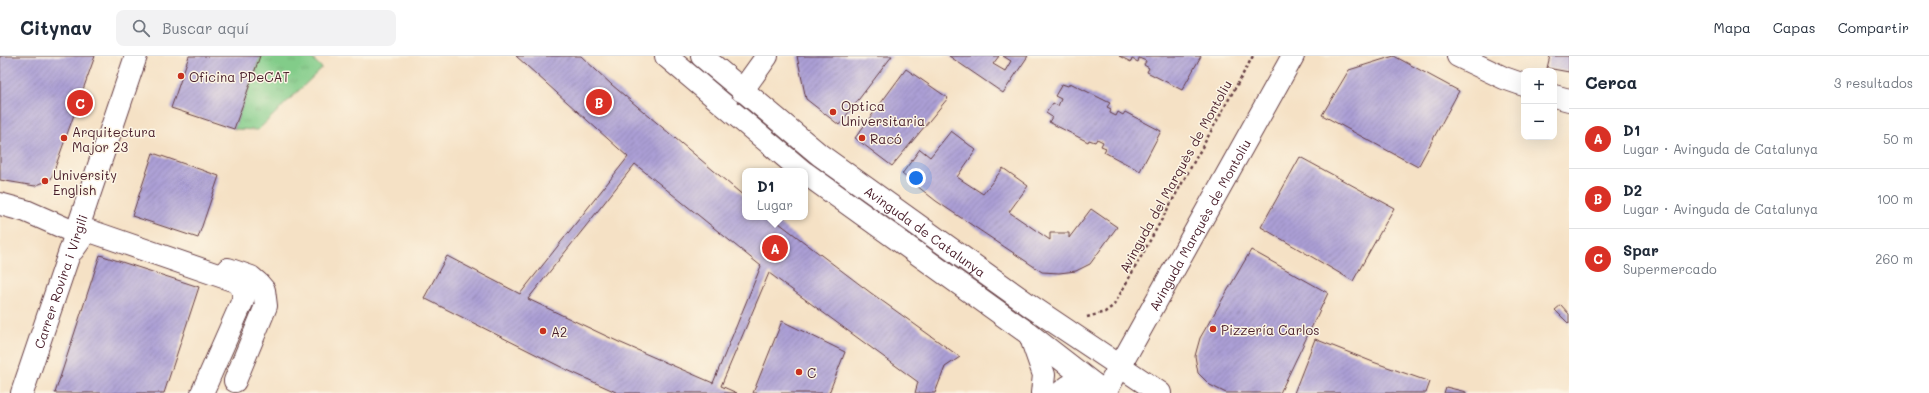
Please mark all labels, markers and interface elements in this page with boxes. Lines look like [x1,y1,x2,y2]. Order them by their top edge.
search box [116,10,396,46]
text: Citynav [20,15,92,40]
icon: search [130,17,152,39]
text: Buscar aquí [162,18,249,38]
text: Mapa [1714,18,1751,37]
text: Capas [1773,18,1816,37]
text: Compartir [1838,18,1909,37]
place label: Oficina PDeCAT [189,68,290,85]
map controls [1521,68,1557,140]
button: + [1521,68,1557,104]
marker: Oficina PDeCAT [176,71,186,81]
text: Cerca [1585,71,1637,93]
text: 3 resultados [1834,74,1913,91]
street label: Avinguda del Marquès de Montoliu [1115,77,1235,275]
pin: B [586,87,612,117]
pin: C [67,88,93,118]
place label: Optica Universitaria [841,97,925,129]
button: − [1521,104,1557,140]
marker: Optica Universitaria [828,107,838,117]
text: D1 [1623,120,1640,140]
place label: Arquitectura Major 23 [72,123,156,155]
place label: Racó [870,130,902,147]
text: A [1593,130,1603,147]
text: 50 m [1883,130,1913,147]
marker: Arquitectura Major 23 [59,133,69,143]
marker: Racó [857,133,867,143]
street label: Avinguda Marquès de Montoliu [1144,136,1254,313]
text: Lugar · Avinguda de Catalunya [1623,140,1818,157]
place label: University English [53,166,117,198]
popup [742,168,808,220]
your location [906,168,926,188]
marker: University English [40,176,50,186]
text: D1 [757,176,774,196]
text: D2 [1623,180,1642,200]
street label: Avinguda de Catalunya [862,182,990,280]
text: B [1594,190,1602,207]
text: 100 m [1877,190,1913,207]
text: Lugar [757,196,793,213]
text: Lugar · Avinguda de Catalunya [1623,200,1818,217]
street label: Carrer Rovira i Virgili [29,212,90,351]
pin: A [762,233,788,263]
text: Spar [1623,240,1659,260]
text: C [1593,250,1603,267]
text: 260 m [1875,250,1913,267]
text: Supermercado [1623,260,1717,277]
place label: Pizzería Carlos [1221,321,1320,338]
place label: A2 [551,323,567,340]
marker: Pizzería Carlos [1208,324,1218,334]
marker: A2 [538,326,548,336]
place label: C [807,364,816,381]
marker: C [794,367,804,377]

